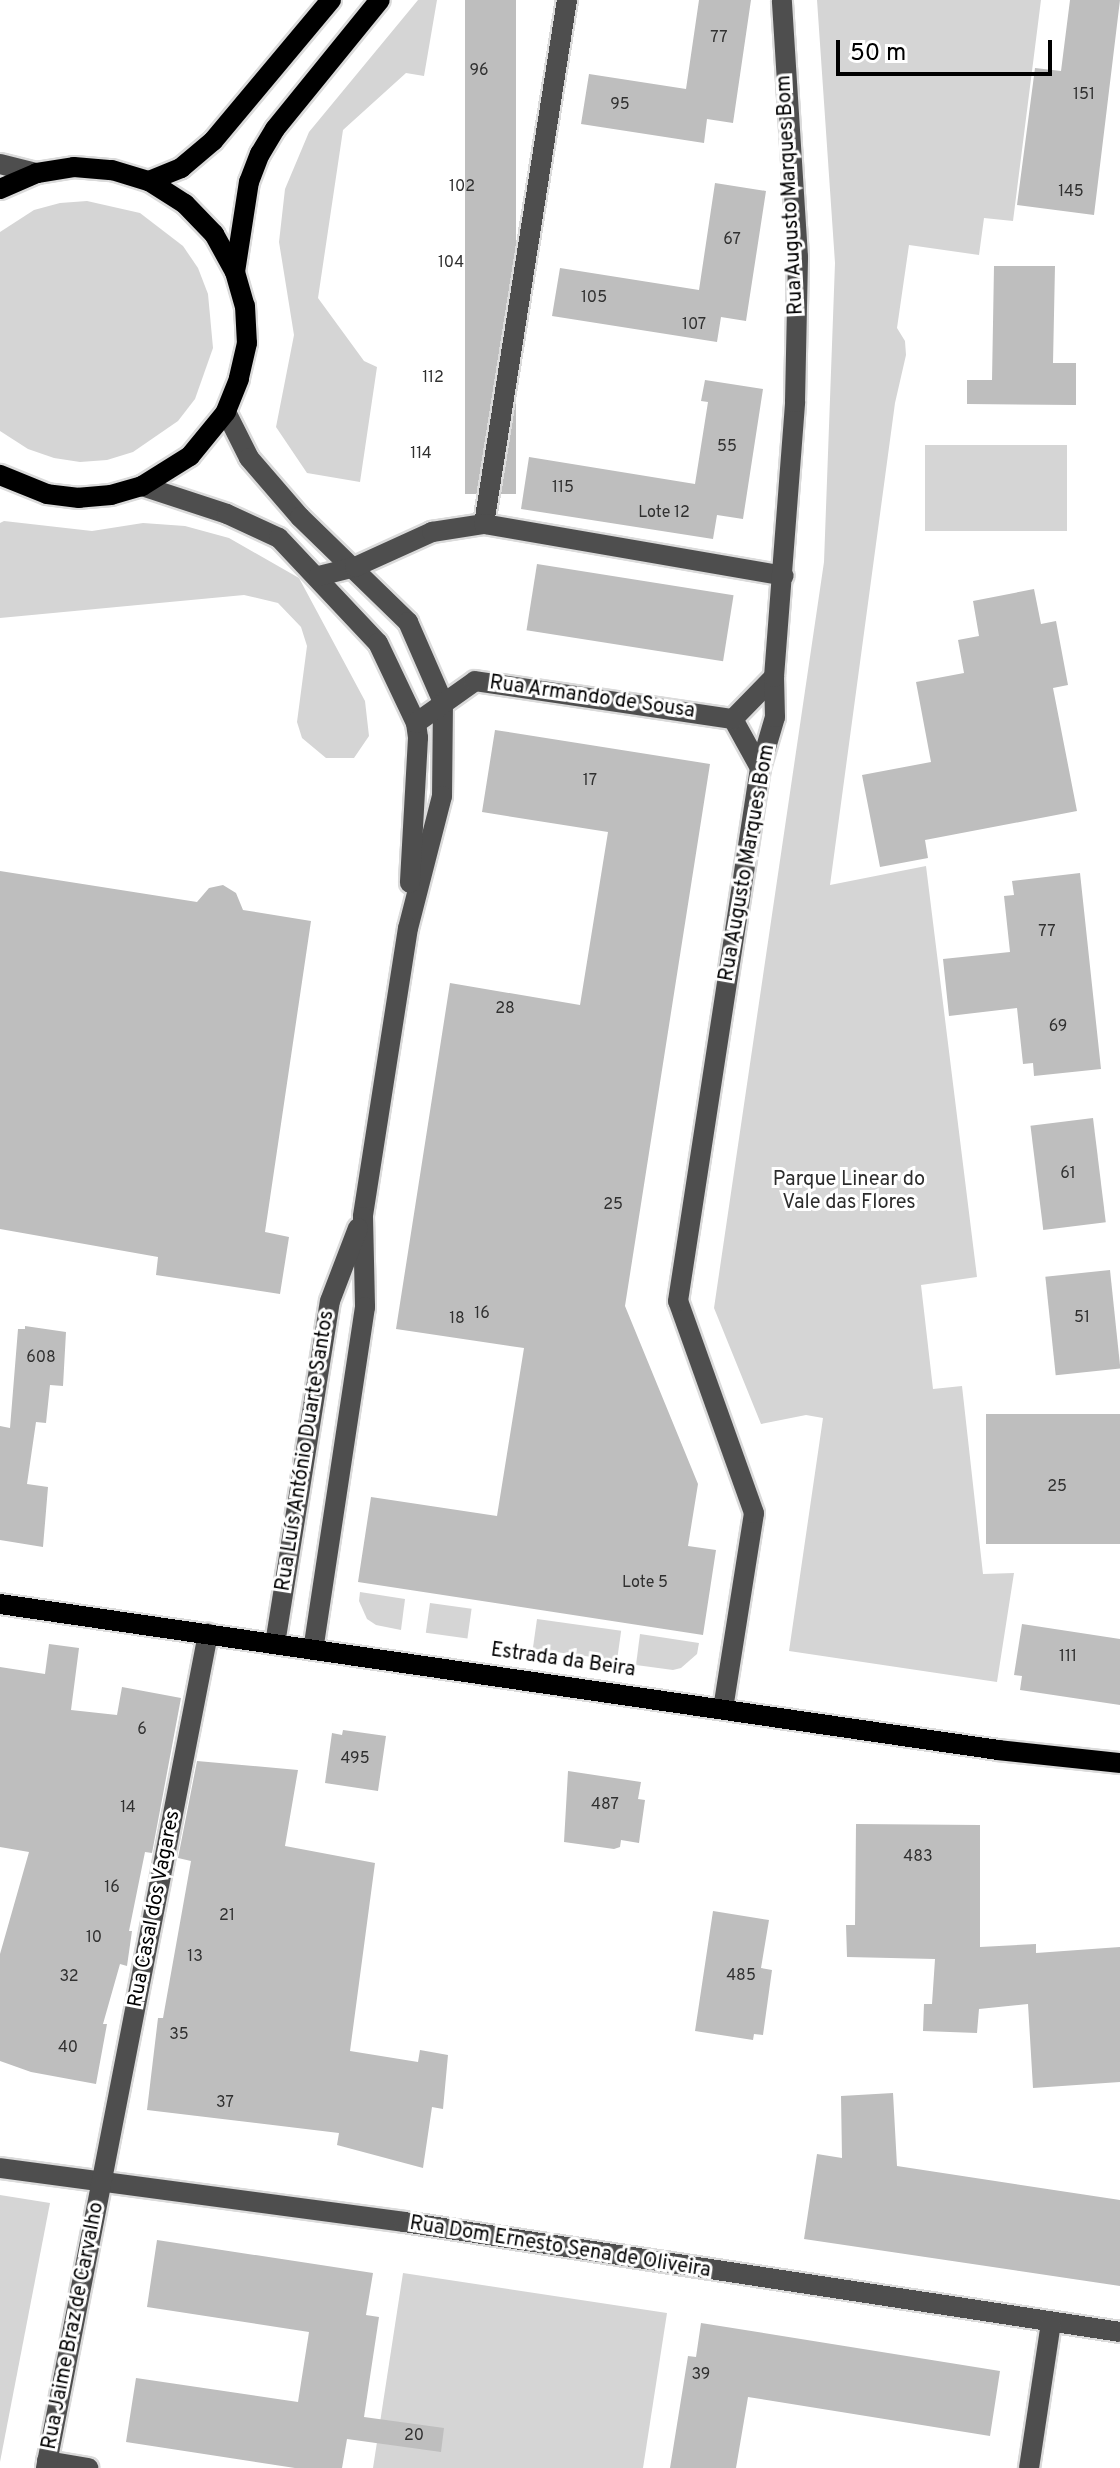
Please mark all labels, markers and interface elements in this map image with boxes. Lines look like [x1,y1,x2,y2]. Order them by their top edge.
scale bar [840,24,1056,74]
house number: 77 [710,28,728,48]
text: 50 m [850,39,906,69]
house number: 96 [469,61,489,81]
street label: Rua Augusto Marques Bom [773,74,809,316]
house number: 151 [1073,85,1095,105]
house number: 95 [610,95,630,115]
house number: 102 [449,177,475,197]
house number: 145 [1058,182,1084,202]
house number: 67 [723,230,741,250]
house number: 104 [438,253,464,273]
house number: 105 [581,288,607,308]
house number: 107 [682,315,706,335]
house number: 112 [422,368,444,388]
house number: 55 [717,437,737,457]
house number: 114 [410,444,432,464]
house number: 115 [552,478,574,498]
house number: Lote 12 [638,503,690,523]
street label: Rua Armando de Sousa [487,672,697,724]
street label: Rua Augusto Marques Bom [715,742,781,984]
house number: 17 [583,771,597,791]
house number: 77 [1038,922,1056,942]
house number: 28 [495,999,515,1019]
house number: 69 [1049,1017,1067,1037]
house number: 61 [1060,1164,1076,1184]
park label: Parque Linear do Vale das Flores [773,1168,925,1215]
house number: 25 [603,1195,623,1215]
house number: 16 [474,1304,490,1324]
house number: 51 [1074,1308,1090,1328]
street label: Rua Luís António Duarte Santos [272,1309,340,1593]
house number: 18 [449,1309,465,1329]
house number: 608 [26,1348,56,1368]
house number: 25 [1047,1477,1067,1497]
house number: Lote 5 [622,1573,668,1593]
street label: Estrada da Beira [489,1639,637,1683]
house number: 111 [1059,1647,1077,1667]
house number: 6 [137,1720,147,1740]
house number: 495 [340,1749,370,1769]
house number: 487 [591,1795,619,1815]
house number: 14 [120,1798,136,1818]
street label: Rua Casal dos Vagares [124,1808,186,2010]
house number: 483 [903,1847,933,1867]
house number: 16 [104,1878,120,1898]
house number: 21 [219,1906,235,1926]
house number: 10 [86,1928,102,1948]
house number: 13 [187,1947,203,1967]
house number: 485 [726,1966,756,1986]
house number: 32 [59,1967,79,1987]
house number: 35 [169,2025,189,2045]
house number: 40 [58,2038,78,2058]
house number: 37 [216,2093,234,2113]
street label: Rua Jaime Braz de Carvalho [38,2200,110,2452]
street label: Rua Dom Ernesto Sena de Oliveira [408,2212,712,2284]
house number: 39 [692,2365,710,2385]
house number: 20 [404,2426,424,2446]

